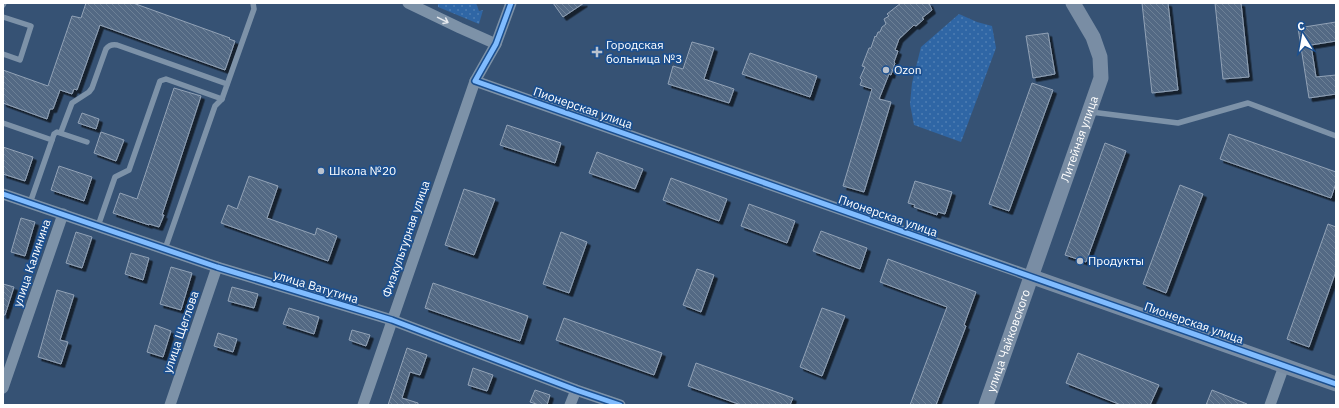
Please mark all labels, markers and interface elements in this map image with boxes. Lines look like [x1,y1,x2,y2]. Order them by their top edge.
north arrow [1283,16,1323,56]
one-way arrow [437,17,449,24]
text: С [1296,19,1306,34]
place label: Городская больница №3 [606,37,683,66]
marker: Городская больница №3 [591,46,603,58]
place label: Ozon [894,62,921,77]
marker: Ozon [881,65,891,75]
street label: Пионерская улица [531,83,635,132]
street label: Литейная улица [1057,93,1101,184]
place label: Школа №20 [329,163,396,178]
marker: Школа №20 [316,166,326,176]
street label: Физкультурная улица [378,178,433,299]
street label: Пионерская улица [836,191,940,240]
street label: улица Калинина [9,216,54,309]
place label: Продукты [1088,253,1144,268]
marker: Продукты [1075,256,1085,266]
street label: улица Ватутина [272,266,361,307]
street label: улица Чайковского [983,287,1033,394]
street label: улица Щеглова [159,288,202,375]
street label: Пионерская улица [1142,298,1246,347]

